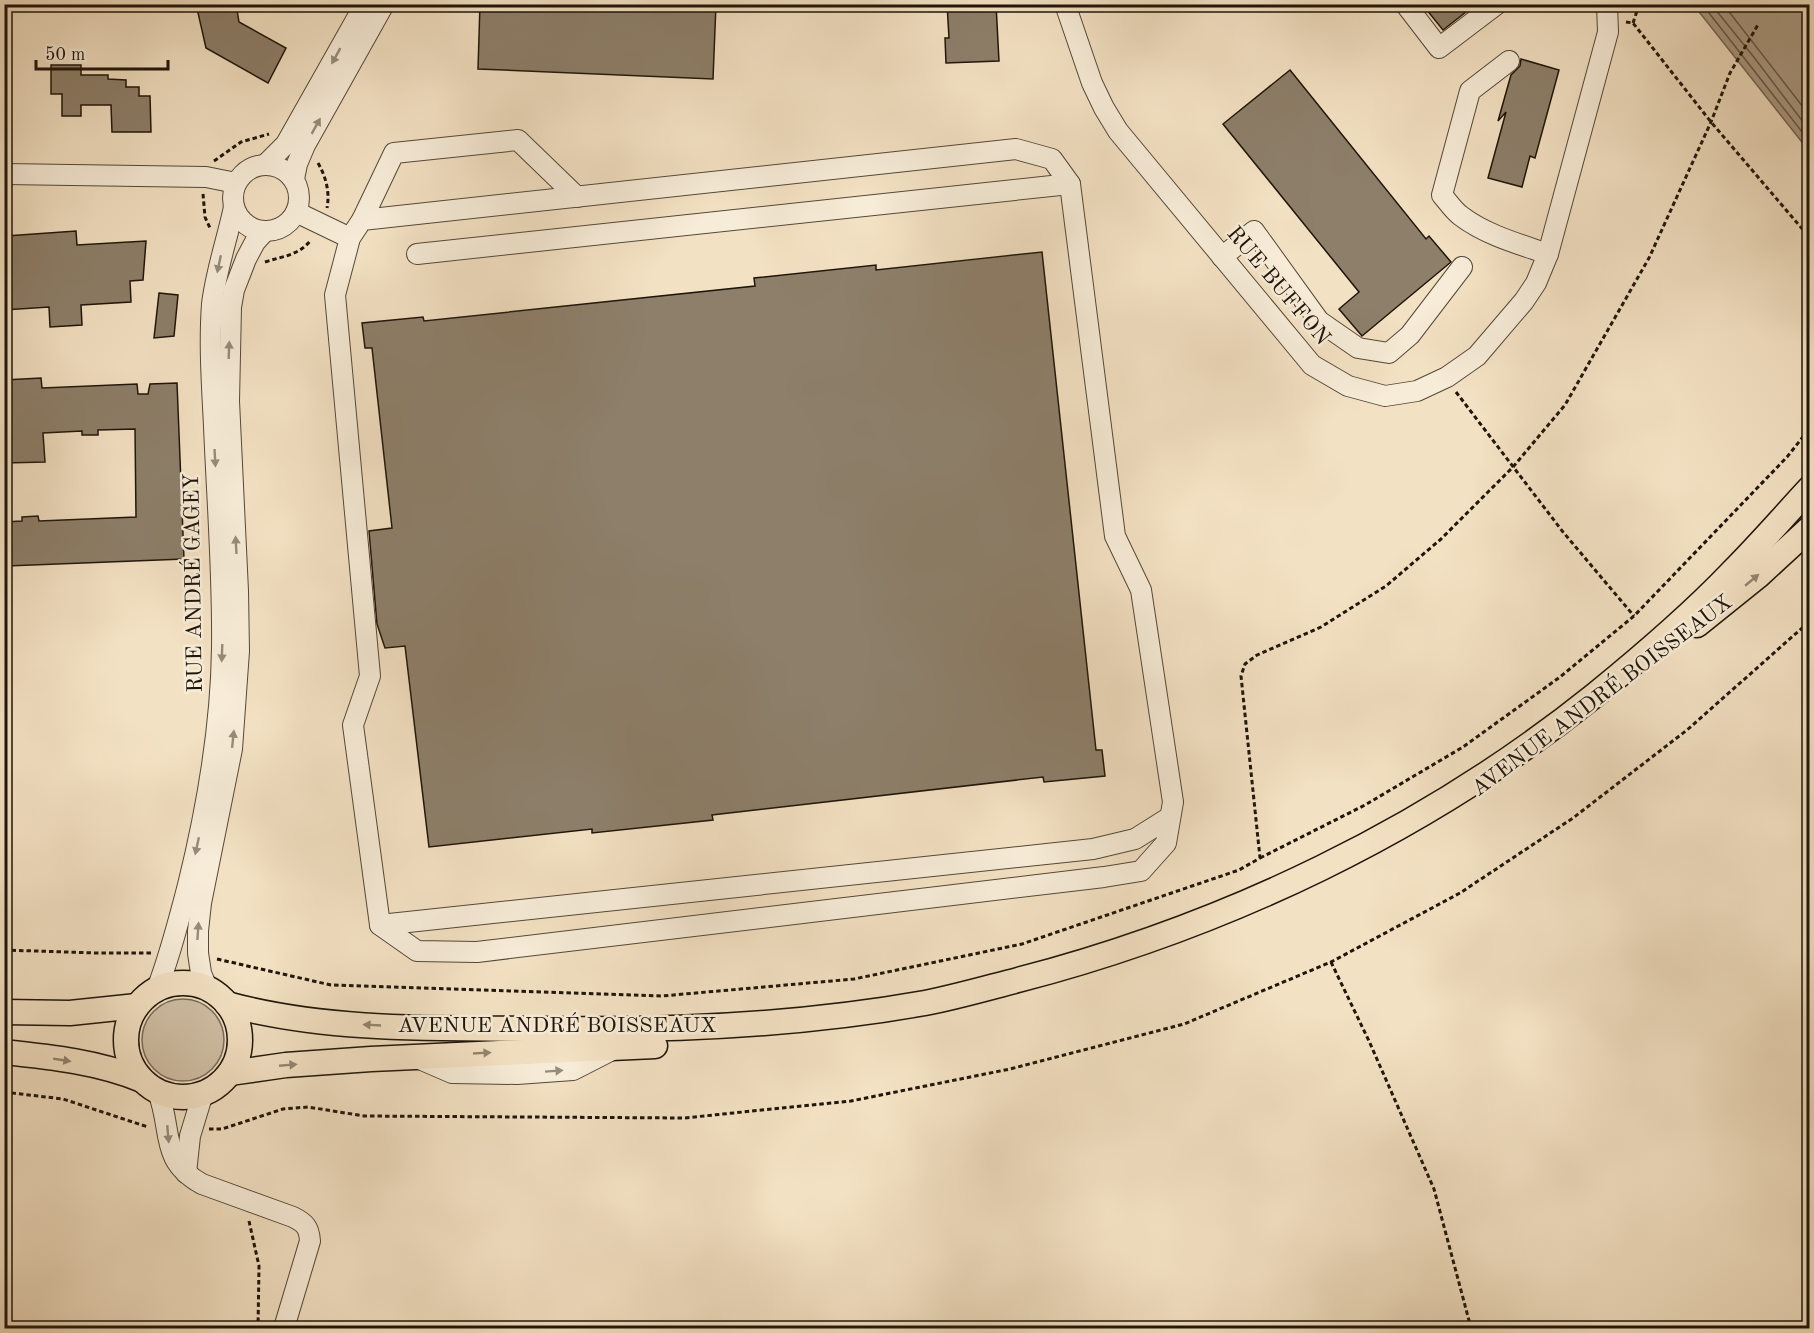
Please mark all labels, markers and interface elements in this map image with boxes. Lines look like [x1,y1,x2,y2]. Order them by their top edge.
scale bar [36,33,168,71]
text: 50 m [45,46,85,64]
one-way arrow [331,47,341,64]
one-way arrow [311,117,321,134]
street label: RUE BUFFON [1222,222,1334,350]
one-way arrow [214,254,223,273]
one-way arrow [224,340,234,359]
one-way arrow [211,448,220,467]
street label: RUE ANDRÉ GAGEY [178,473,207,693]
one-way arrow [231,535,241,554]
one-way arrow [1744,574,1760,587]
street label: AVENUE ANDRÉ BOISSEAUX [1466,589,1736,801]
one-way arrow [217,643,227,662]
one-way arrow [228,730,238,749]
one-way arrow [192,836,202,855]
one-way arrow [194,922,203,941]
street label: AVENUE ANDRÉ BOISSEAUX [397,1012,717,1037]
one-way arrow [362,1020,381,1029]
one-way arrow [473,1049,492,1058]
one-way arrow [53,1055,72,1064]
one-way arrow [278,1060,297,1070]
one-way arrow [545,1067,564,1076]
one-way arrow [163,1125,173,1144]

